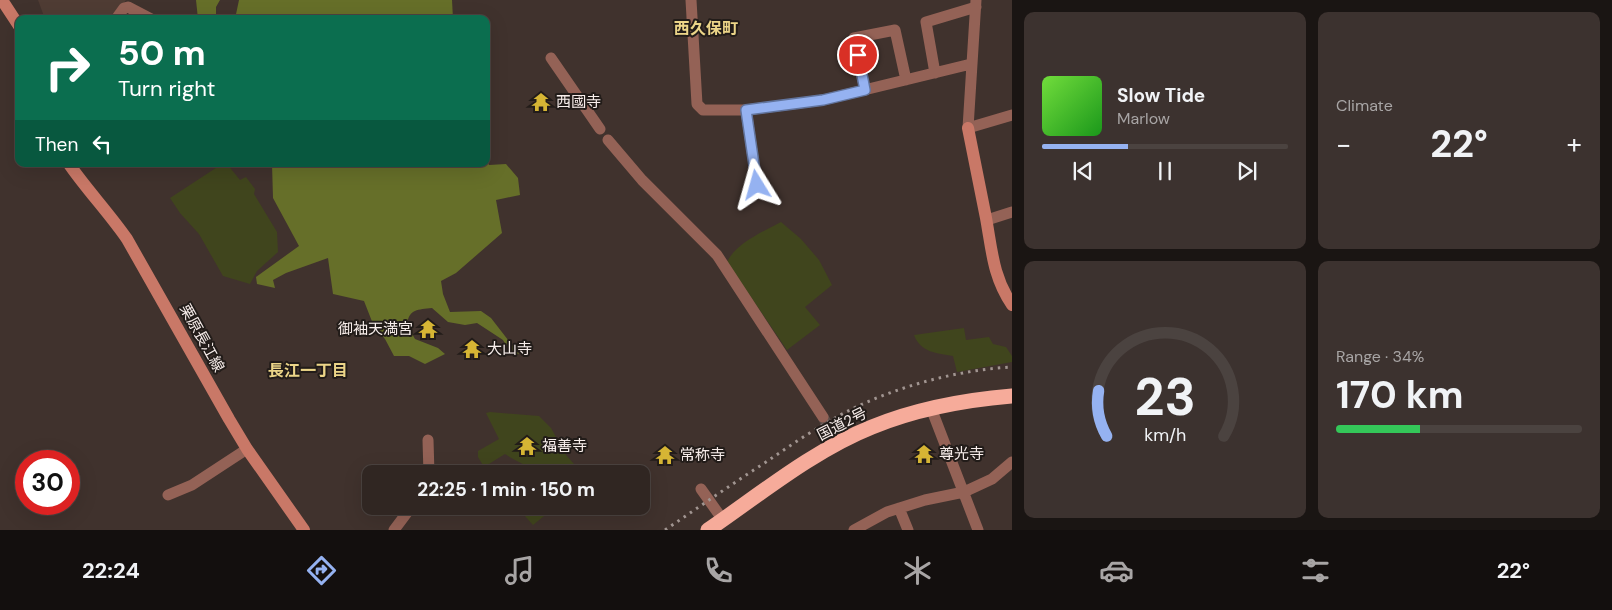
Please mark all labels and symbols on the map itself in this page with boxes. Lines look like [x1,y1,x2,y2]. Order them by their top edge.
district label: 西久保町 [674,18,738,39]
pin [837,34,879,76]
temple icon: 西國寺 [530,91,552,113]
place label: 西國寺 [556,92,601,112]
position arrow [730,158,782,210]
street label: 栗原長江線 [175,300,229,376]
temple icon: 御袖天満宮 [417,318,439,340]
place label: 御袖天満宮 [338,319,413,339]
temple icon: 大山寺 [461,338,483,360]
place label: 大山寺 [487,339,532,359]
district label: 長江一丁目 [268,360,348,381]
street label: 国道2号 [814,403,870,445]
temple icon: 福善寺 [516,435,538,457]
place label: 福善寺 [542,436,587,456]
temple icon: 尊光寺 [913,443,935,465]
temple icon: 常称寺 [654,444,676,466]
place label: 尊光寺 [939,444,984,464]
place label: 常称寺 [680,445,725,465]
speed limit sign: 30 [15,450,80,515]

